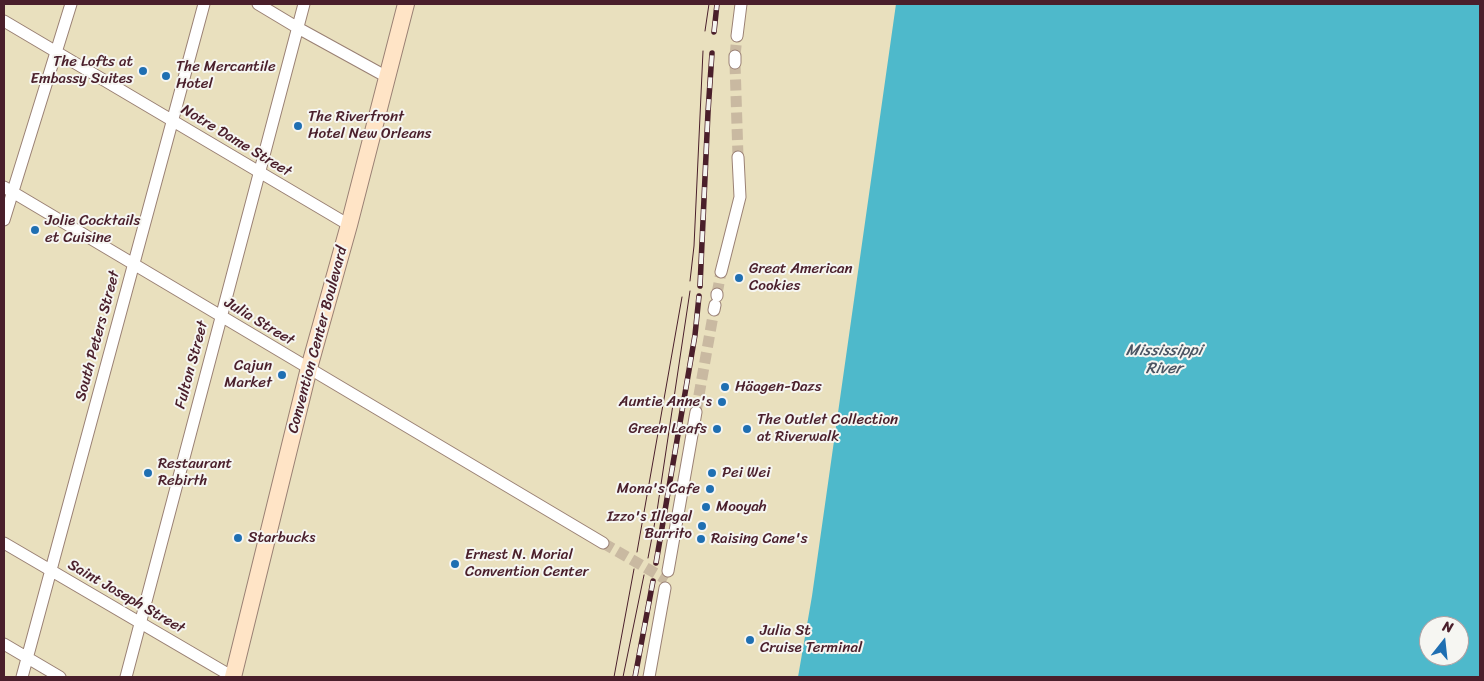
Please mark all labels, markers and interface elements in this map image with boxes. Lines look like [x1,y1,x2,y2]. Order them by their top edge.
place label: The Lofts at Embassy Suites [31,53,133,88]
place label: The Mercantile Hotel [176,58,276,93]
marker: The Lofts at Embassy Suites [137,65,149,77]
marker: The Mercantile Hotel [160,70,172,82]
street label: Notre Dame Street [178,101,294,181]
place label: The Riverfront Hotel New Orleans [308,108,431,143]
marker: The Riverfront Hotel New Orleans [292,120,304,132]
place label: Jolie Cocktails et Cuisine [45,212,141,247]
marker: Jolie Cocktails et Cuisine [29,224,41,236]
street label: Convention Center Boulevard [284,245,352,435]
place label: Great American Cookies [749,260,853,295]
street label: South Peters Street [72,269,124,403]
marker: Great American Cookies [733,272,745,284]
street label: Julia Street [221,294,297,350]
street label: Fulton Street [172,319,212,411]
water label: Mississippi River [1126,341,1202,379]
place label: Cajun Market [224,357,272,392]
marker: Cajun Market [276,369,288,381]
place label: Häagen-Dazs [735,378,822,396]
marker: Häagen-Dazs [719,381,731,393]
place label: Auntie Anne's [619,393,712,411]
marker: Auntie Anne's [716,396,728,408]
place label: The Outlet Collection at Riverwalk [757,411,898,446]
place label: Green Leafs [628,420,707,438]
marker: Green Leafs [711,423,723,435]
marker: The Outlet Collection at Riverwalk [741,423,753,435]
place label: Restaurant Rebirth [158,455,232,490]
place label: Pei Wei [722,464,770,482]
marker: Restaurant Rebirth [142,467,154,479]
marker: Pei Wei [706,467,718,479]
place label: Mona's Cafe [617,480,700,498]
marker: Mona's Cafe [704,483,716,495]
place label: Mooyah [716,498,767,516]
marker: Mooyah [700,501,712,513]
place label: Izzo's Illegal Burrito [607,508,692,543]
marker: Izzo's Illegal Burrito [696,520,708,532]
place label: Starbucks [248,529,315,547]
place label: Raising Cane's [711,530,808,548]
marker: Starbucks [232,532,244,544]
marker: Raising Cane's [695,533,707,545]
place label: Ernest N. Morial Convention Center [465,546,589,581]
street label: Saint Joseph Street [64,556,188,638]
marker: Ernest N. Morial Convention Center [449,558,461,570]
text: N [1440,614,1456,640]
north arrow [1419,616,1469,666]
place label: Julia St Cruise Terminal [760,622,862,657]
marker: Julia St Cruise Terminal [744,634,756,646]

